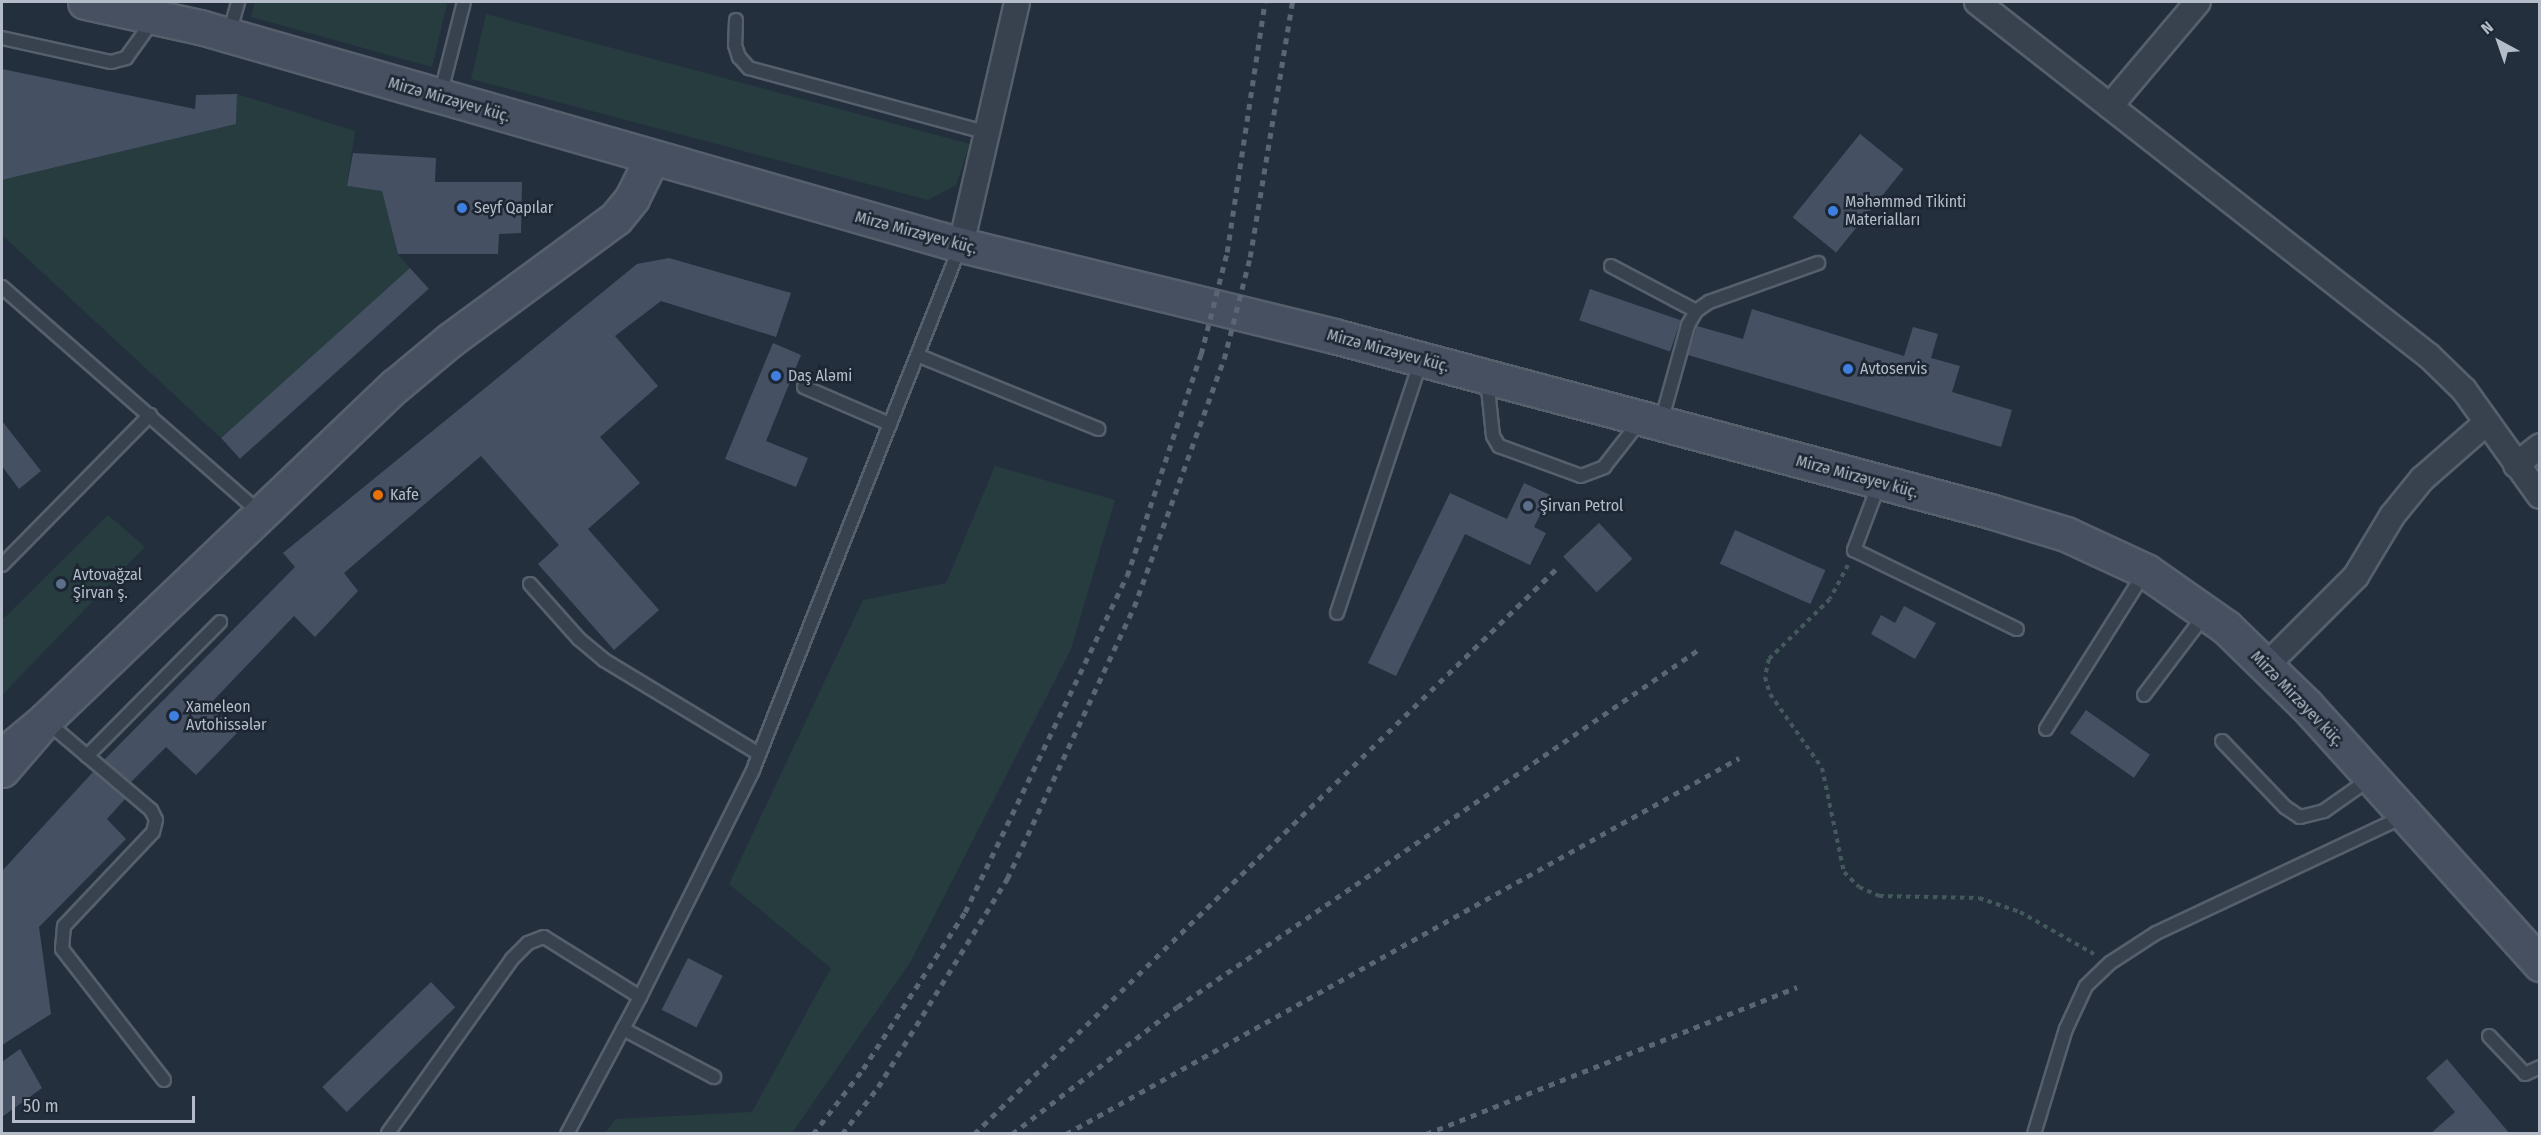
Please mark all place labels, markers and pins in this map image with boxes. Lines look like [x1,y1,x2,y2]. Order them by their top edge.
place label: Məhəmməd Tikinti Materialları [1845,192,1966,230]
place label: Seyf Qapılar [474,198,553,218]
marker: Seyf Qapılar [455,201,469,215]
marker: Məhəmməd Tikinti Materialları [1826,204,1840,218]
place label: Avtoservis [1860,359,1927,379]
marker: Avtoservis [1841,362,1855,376]
place label: Daş Aləmi [788,366,852,386]
marker: Daş Aləmi [769,369,783,383]
place label: Kafe [390,485,419,505]
marker: Kafe [371,488,385,502]
place label: Şirvan Petrol [1540,496,1623,516]
marker: Şirvan Petrol [1521,499,1535,513]
place label: Avtovağzal Şirvan ş. [73,565,142,603]
marker: Avtovağzal Şirvan ş. [54,577,68,591]
place label: Xameleon Avtohissələr [186,697,267,735]
marker: Xameleon Avtohissələr [167,709,181,723]

